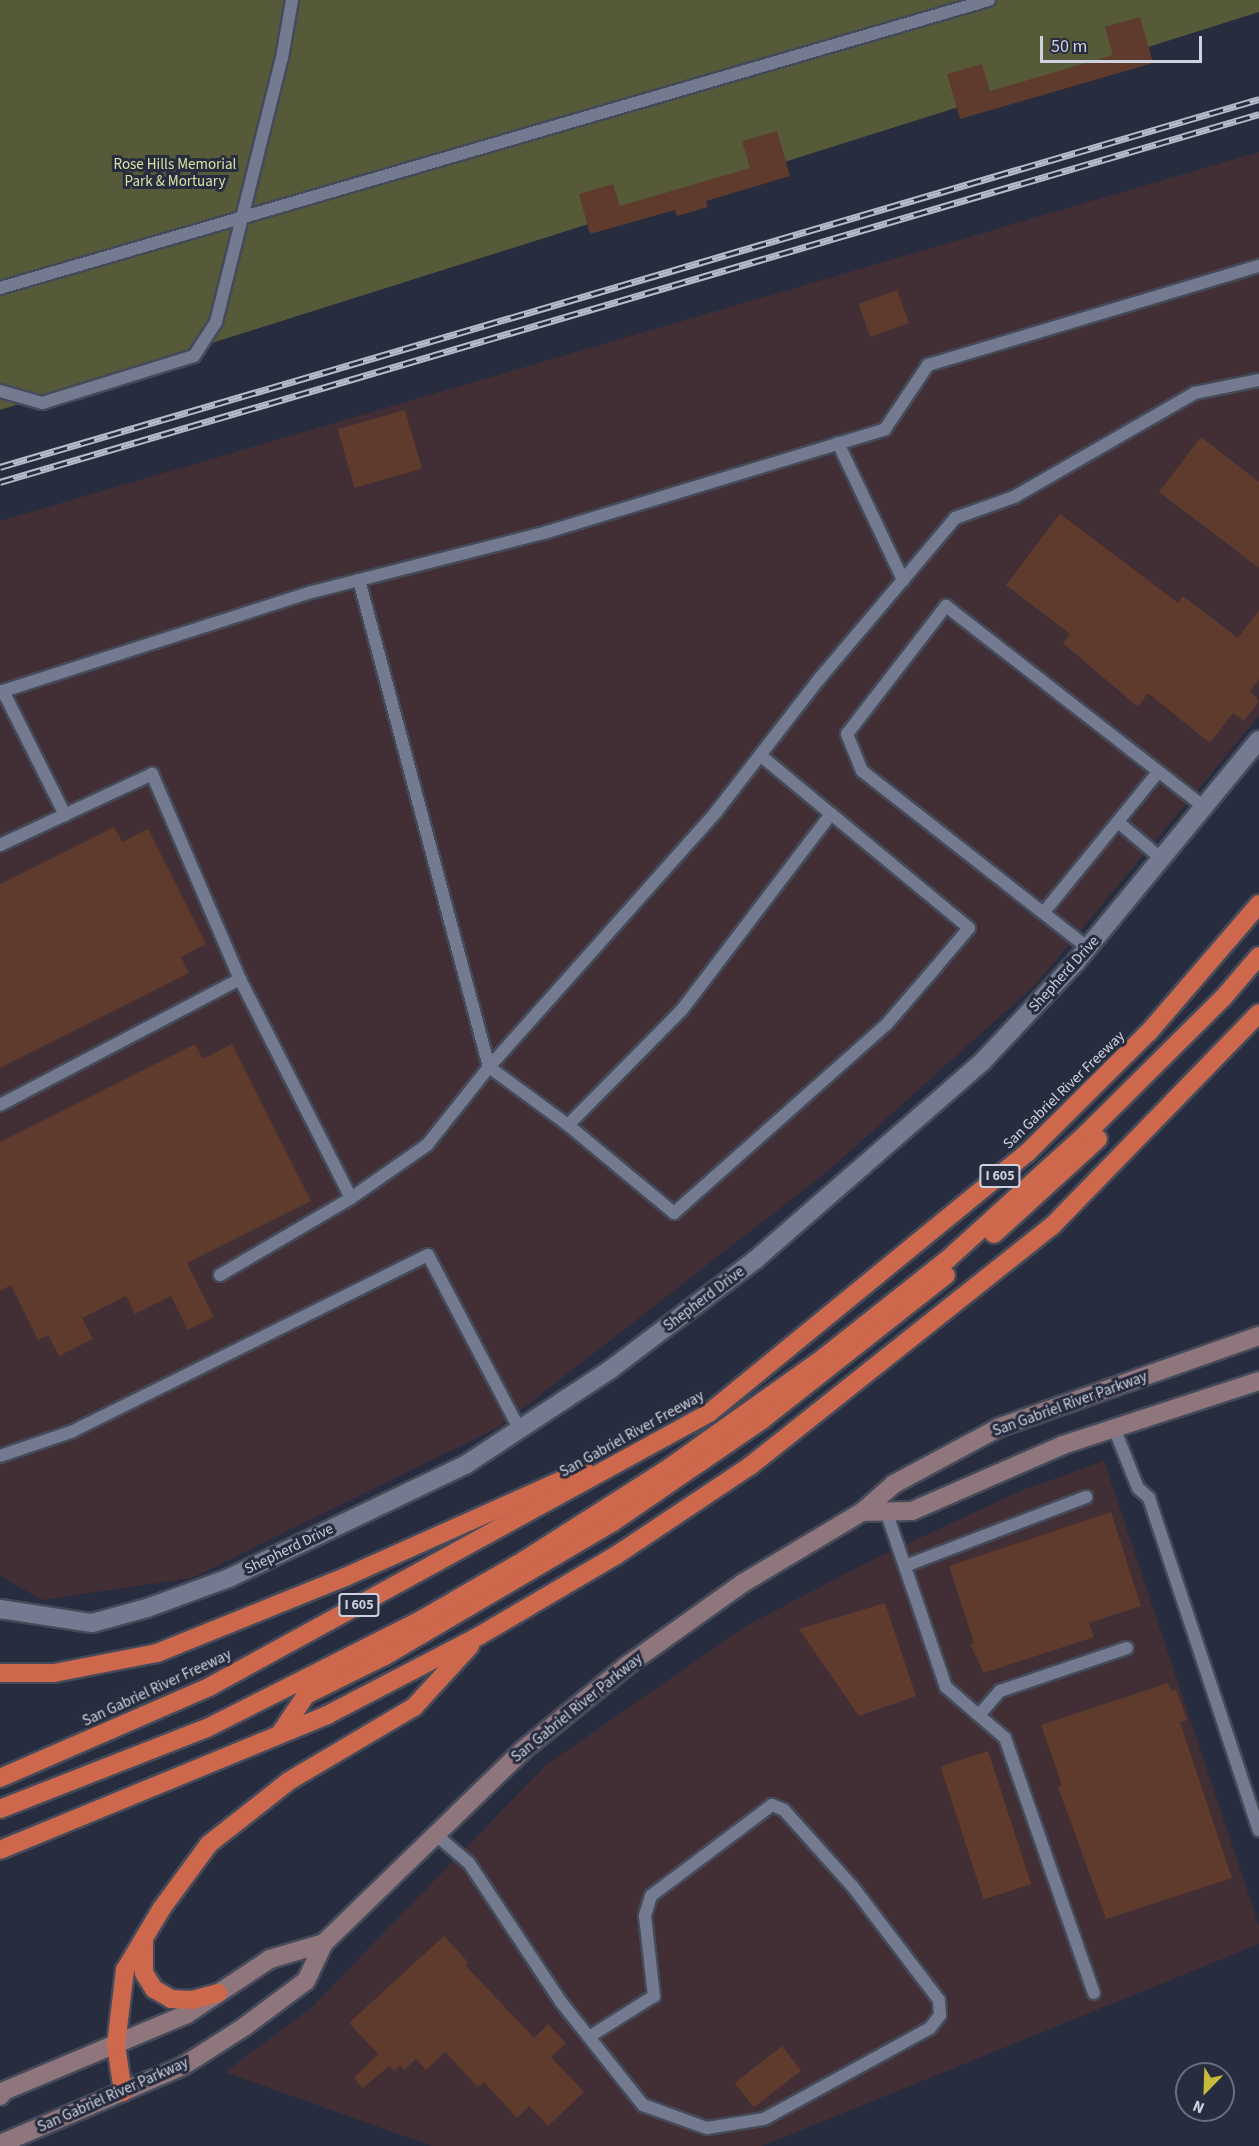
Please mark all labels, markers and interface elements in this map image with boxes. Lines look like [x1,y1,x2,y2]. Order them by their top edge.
scale bar [1043,24,1205,62]
text: 50 m [1051,34,1087,59]
park label: Rose Hills Memorial Park & Mortuary [114,155,236,190]
street label: Shepherd Drive [1025,932,1103,1016]
street label: San Gabriel River Freeway [999,1027,1129,1153]
road number: I 605 [979,1165,1021,1187]
street label: Shepherd Drive [660,1263,748,1335]
street label: San Gabriel River Parkway [990,1368,1150,1440]
street label: San Gabriel River Freeway [557,1387,707,1481]
street label: Shepherd Drive [242,1520,336,1578]
road number: I 605 [338,1594,380,1616]
street label: San Gabriel River Freeway [80,1646,234,1730]
street label: San Gabriel River Parkway [508,1650,646,1766]
street label: San Gabriel River Parkway [35,2054,191,2136]
north arrow [1175,2062,1235,2122]
text: N [1190,2095,1208,2119]

